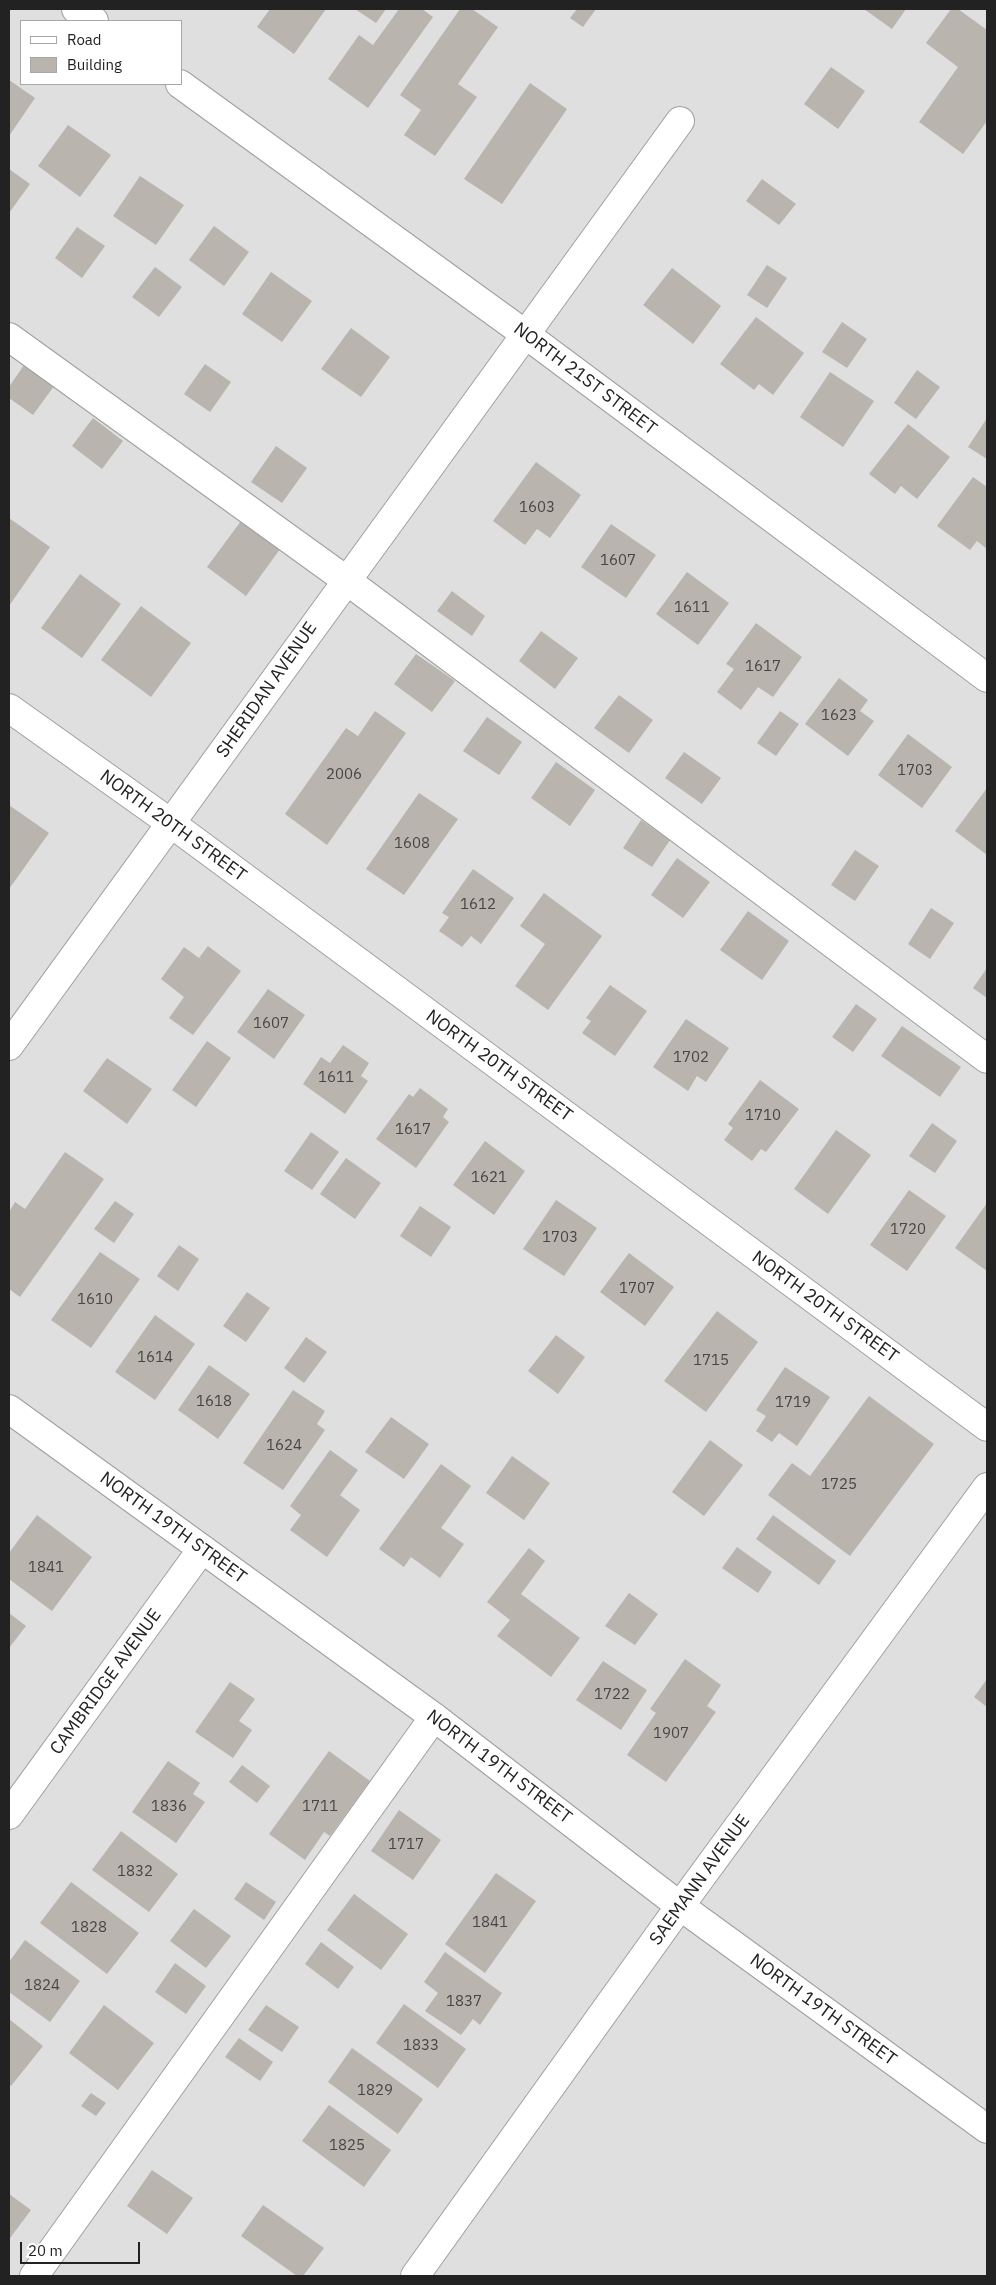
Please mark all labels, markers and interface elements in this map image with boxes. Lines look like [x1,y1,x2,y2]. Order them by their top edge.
legend [20,20,182,85]
text: Road [67,30,102,49]
text: Building [67,55,122,74]
street label: NORTH 21ST STREET [509,318,661,440]
house number: 1603 [519,499,555,517]
house number: 1607 [600,552,636,570]
house number: 1611 [674,599,710,617]
street label: SHERIDAN AVENUE [212,618,322,762]
house number: 1617 [745,658,781,676]
house number: 1623 [821,707,857,725]
house number: 1703 [897,762,933,780]
street label: NORTH 20TH STREET [95,766,251,886]
house number: 2006 [326,766,362,784]
house number: 1608 [394,835,430,853]
house number: 1612 [460,896,496,914]
street label: NORTH 20TH STREET [421,1006,577,1126]
house number: 1607 [253,1015,289,1033]
house number: 1702 [673,1049,709,1067]
house number: 1611 [318,1069,354,1087]
house number: 1710 [745,1107,781,1125]
house number: 1617 [395,1121,431,1139]
house number: 1621 [471,1169,507,1187]
house number: 1720 [890,1221,926,1239]
house number: 1703 [542,1229,578,1247]
street label: NORTH 20TH STREET [747,1247,903,1367]
house number: 1707 [619,1280,655,1298]
house number: 1610 [77,1291,113,1309]
house number: 1614 [137,1349,173,1367]
house number: 1715 [693,1352,729,1370]
house number: 1618 [196,1393,232,1411]
house number: 1719 [775,1394,811,1412]
house number: 1624 [266,1437,302,1455]
street label: NORTH 19TH STREET [95,1468,251,1588]
house number: 1725 [821,1476,857,1494]
house number: 1841 [28,1559,64,1577]
street label: CAMBRIDGE AVENUE [46,1605,166,1759]
house number: 1722 [594,1686,630,1704]
street label: NORTH 19TH STREET [422,1705,576,1829]
house number: 1907 [653,1725,689,1743]
house number: 1836 [151,1798,187,1816]
house number: 1711 [302,1798,338,1816]
street label: SAEMANN AVENUE [645,1811,755,1949]
house number: 1717 [388,1836,424,1854]
house number: 1832 [117,1863,153,1881]
house number: 1841 [472,1914,508,1932]
house number: 1828 [71,1919,107,1937]
street label: NORTH 19TH STREET [745,1950,901,2070]
house number: 1824 [24,1977,60,1995]
house number: 1837 [446,1993,482,2011]
house number: 1833 [403,2037,439,2055]
house number: 1829 [357,2082,393,2100]
house number: 1825 [329,2137,365,2155]
scale bar [22,2232,142,2264]
text: 20 m [28,2241,63,2260]

